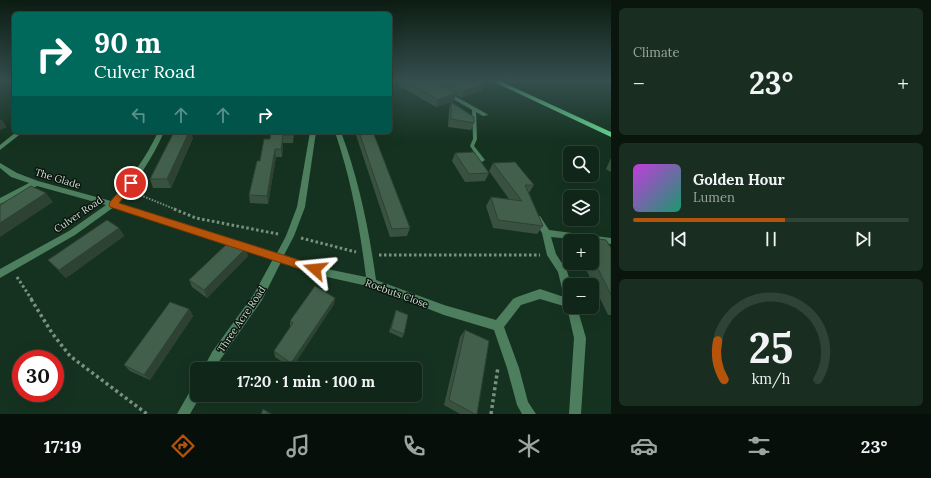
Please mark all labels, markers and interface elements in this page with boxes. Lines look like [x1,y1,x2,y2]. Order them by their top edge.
text: 90 m [94,25,161,61]
icon: right [28,28,80,80]
text: Climate [633,44,680,61]
text: Culver Road [94,60,195,83]
text: 23° [749,64,793,102]
text: − [633,69,645,97]
text: + [897,69,909,97]
icon: left [128,104,150,126]
icon: ahead [170,104,192,126]
icon: ahead [212,104,234,126]
icon: right [254,104,276,126]
map controls [563,146,599,314]
button: search [563,146,599,182]
street label: The Glade [33,165,83,192]
pin [114,166,148,200]
text: Golden Hour [693,170,785,189]
icon: arrive [120,172,142,194]
text: Lumen [693,189,735,206]
button: layers [563,190,599,226]
street label: Culver Road [51,193,105,236]
icon: previous [668,228,690,250]
icon: pause [760,228,782,250]
icon: next [852,228,874,250]
button: + [563,234,599,270]
position arrow [294,248,336,290]
street label: Roebuts Close [364,276,431,311]
button: − [563,278,599,314]
street label: Three Acre Road [214,284,268,355]
text: 25 [749,321,793,374]
speed limit sign: 30 [12,350,64,402]
text: km/h [752,370,791,389]
text: 17:20 · 1 min · 100 m [237,372,375,391]
icon: directions [169,432,197,460]
icon: music [284,432,312,460]
icon: phone [400,432,428,460]
icon: climate [515,432,543,460]
icon: car [630,432,658,460]
icon: filters [745,432,773,460]
text: 17:19 [44,435,82,458]
text: 23° [861,435,887,458]

